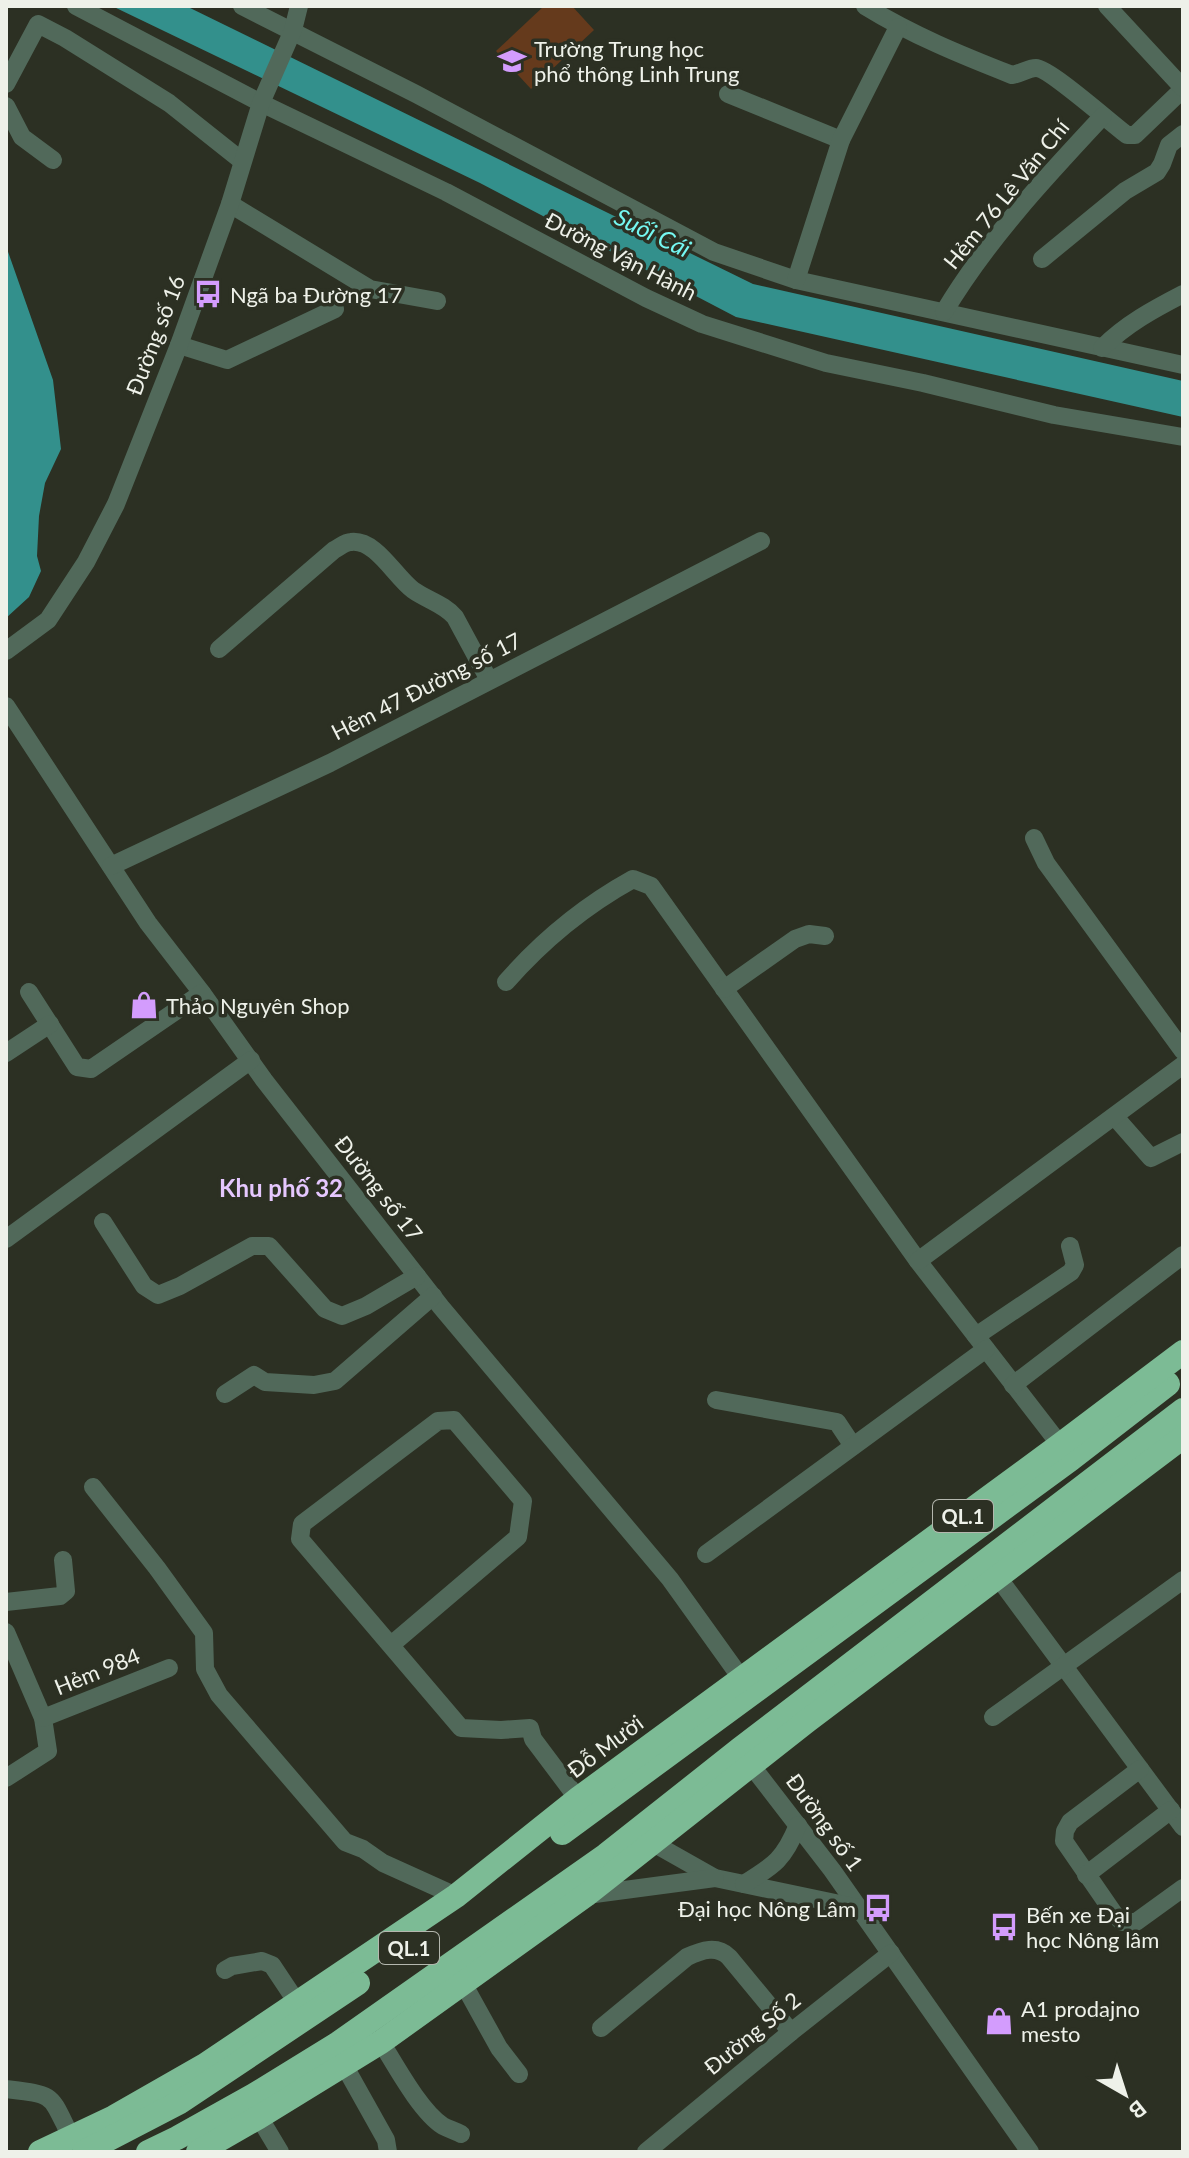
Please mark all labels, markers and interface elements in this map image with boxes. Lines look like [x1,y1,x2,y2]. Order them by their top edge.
place label: Trường Trung học phổ thông Linh Trung [534,35,739,87]
school or university icon: Trường Trung học phổ thông Linh Trung [497,46,527,76]
street label: Hẻm 76 Lê Văn Chí [937,113,1075,274]
water label: Suối Cái [610,201,696,263]
street label: Đường Vận Hành [541,206,701,306]
street label: Đường số 16 [120,271,190,399]
bus stop icon: Ngã ba Đường 17 [193,279,223,309]
place label: Ngã ba Đường 17 [230,281,402,308]
street label: Hẻm 47 Đường số 17 [327,626,525,746]
shop icon: Thảo Nguyên Shop [129,990,159,1020]
place label: Thảo Nguyên Shop [166,992,350,1019]
street label: Đường số 17 [329,1130,429,1246]
district label: Khu phố 32 [219,1173,343,1202]
road number: QL.1 [933,1500,993,1532]
street label: Hẻm 984 [50,1642,144,1700]
street label: Đỗ Mười [562,1709,648,1783]
street label: Đường số 1 [781,1768,869,1876]
bus stop icon: Đại học Nông Lâm [863,1893,893,1923]
place label: Đại học Nông Lâm [678,1895,856,1922]
place label: Bến xe Đại học Nông lâm [1026,1901,1159,1953]
bus stop icon: Bến xe Đại học Nông lâm [989,1912,1019,1942]
road number: QL.1 [379,1932,439,1964]
street label: Đường Số 2 [698,1986,806,2080]
place label: A1 prodajno mesto [1021,1995,1140,2047]
shop icon: A1 prodajno mesto [984,2006,1014,2036]
north arrow [1085,2054,1165,2134]
text: B [1124,2095,1152,2125]

